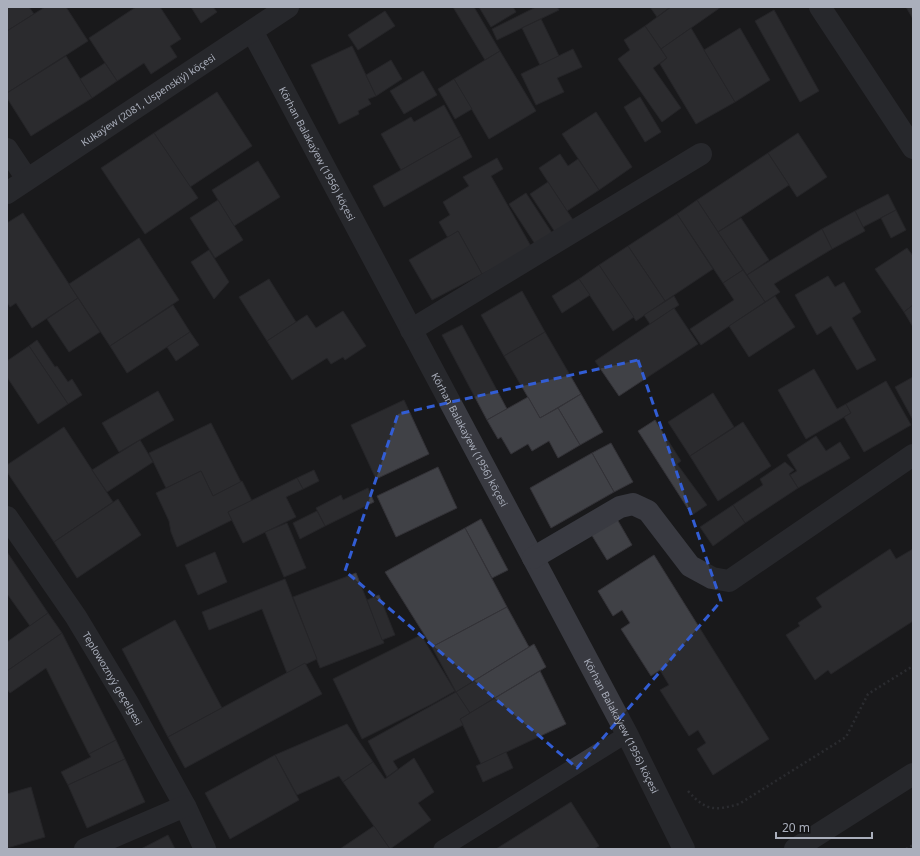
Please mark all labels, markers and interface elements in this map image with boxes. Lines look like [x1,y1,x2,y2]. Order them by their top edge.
street label: Kukaýew (2081, Uspenskiý) köçesi [78,50,218,149]
street label: Körhan Balakaýew (1956) köçesi [276,84,359,223]
street label: Körhan Balakaýew (1956) köçesi [428,370,511,509]
street label: Teplowoznyý geçelgesi [79,629,146,728]
street label: Körhan Balakaýew (1956) köçesi [581,656,662,796]
scale bar [776,814,872,840]
text: 20 m [782,819,810,836]

